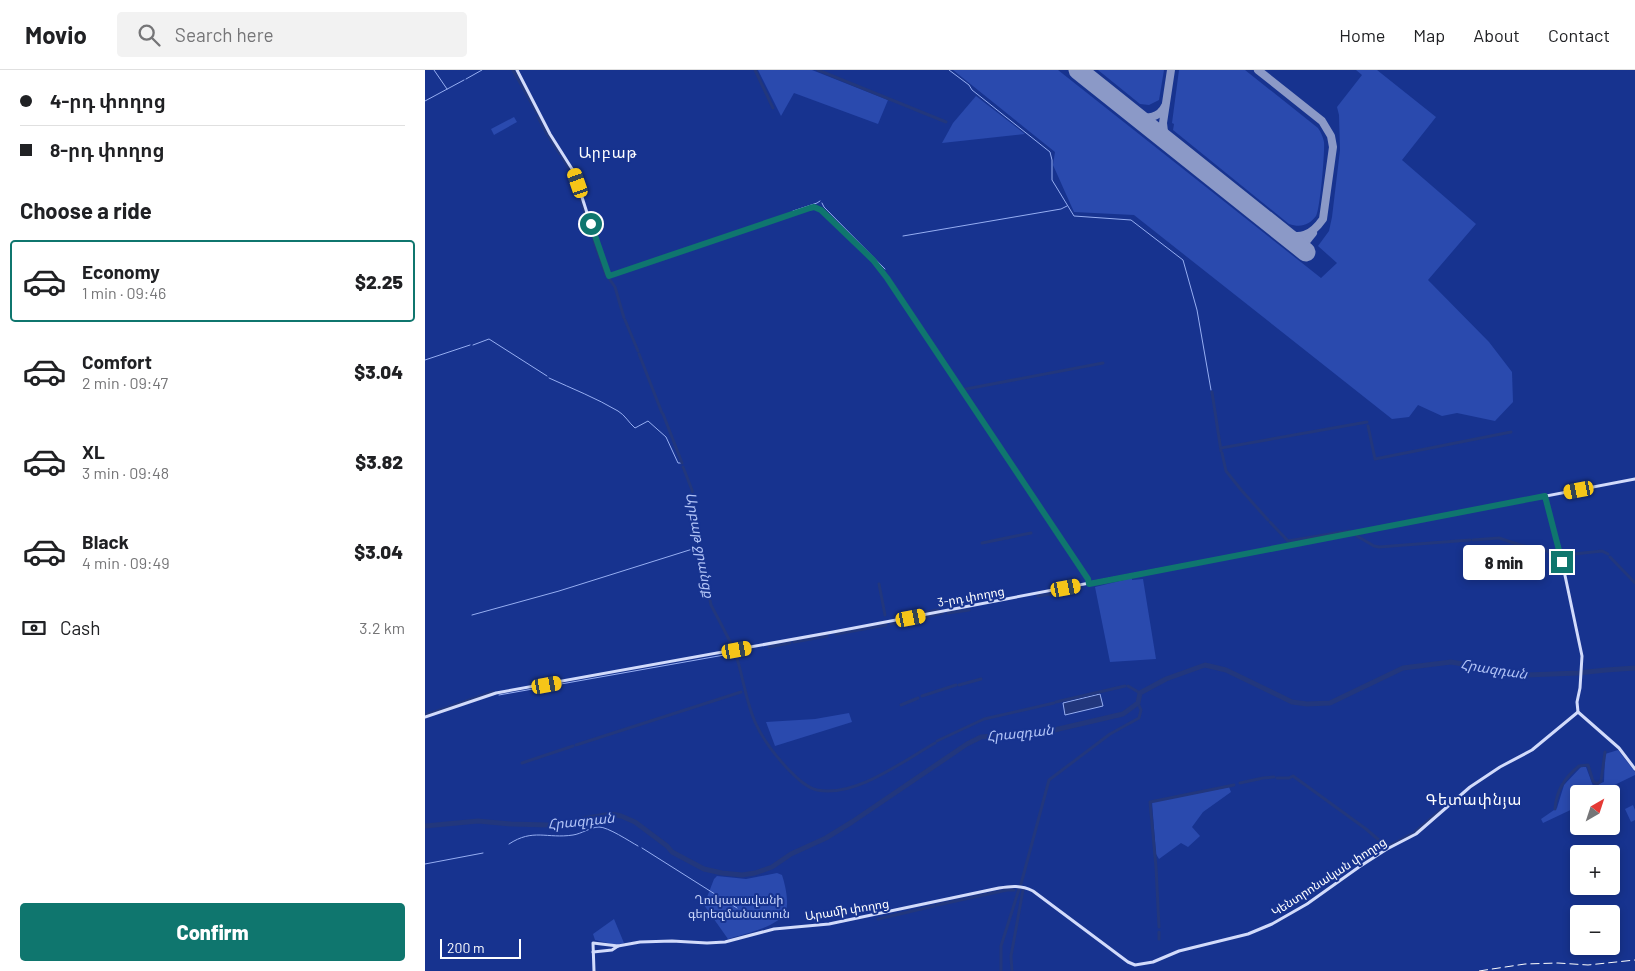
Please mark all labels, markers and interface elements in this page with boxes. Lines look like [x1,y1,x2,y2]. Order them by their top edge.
search box [117,12,467,57]
text: Movio [25,20,87,49]
icon: search [135,21,163,49]
text: Search here [175,23,274,46]
text: Home [1339,24,1385,46]
text: Map [1413,24,1445,46]
text: About [1473,24,1520,46]
text: Contact [1548,24,1610,46]
text: 4-րդ փողոց [50,89,166,112]
text: 8-րդ փողոց [50,138,165,161]
district label: Արբաթ [578,143,638,162]
car [566,166,589,200]
text: Choose a ride [20,197,152,223]
route start [580,213,602,235]
icon: car [22,259,67,304]
text: Economy [82,260,160,283]
text: $2.25 [355,270,403,293]
text: 1 min · 09:46 [82,283,166,302]
icon: car [22,349,67,394]
text: Comfort [82,350,152,373]
text: $3.04 [354,360,403,383]
text: 2 min · 09:47 [82,373,168,392]
icon: car [22,439,67,484]
text: XL [82,440,105,463]
text: $3.82 [355,450,403,473]
text: 3 min · 09:48 [82,463,169,482]
car [1562,480,1595,500]
water label: Արբաթ ջրանցք [682,491,718,600]
icon: car [22,529,67,574]
text: Black [82,530,129,553]
text: $3.04 [354,540,403,563]
callout: 8 min [1462,544,1545,580]
route end [1551,551,1573,573]
text: 4 min · 09:49 [82,553,170,572]
text: 8 min [1485,553,1523,572]
car [1049,578,1082,598]
street label: 3-րդ փողոց [936,583,1006,610]
car [894,608,927,628]
icon: cash [20,614,48,642]
text: Cash [60,616,101,639]
text: 3.2 km [359,618,405,637]
car [720,640,753,660]
water label: Հրազդան [1459,655,1529,683]
car [530,675,563,695]
water label: Հրազդան [986,720,1055,745]
north arrow [1570,785,1620,835]
map controls [1570,785,1620,955]
district label: Գետափնյա [1426,790,1522,809]
water label: Հրազդան [547,808,616,833]
street label: Կենտրոնական փողոց [1268,834,1389,919]
button: + [1570,845,1620,895]
park label: Ղուկասավանի գերեզմանատուն [688,892,790,921]
street label: Արամի փողոց [804,895,890,924]
button: Confirm [20,903,405,961]
button: − [1570,905,1620,955]
scale bar [440,936,521,959]
text: 200 m [447,939,485,956]

